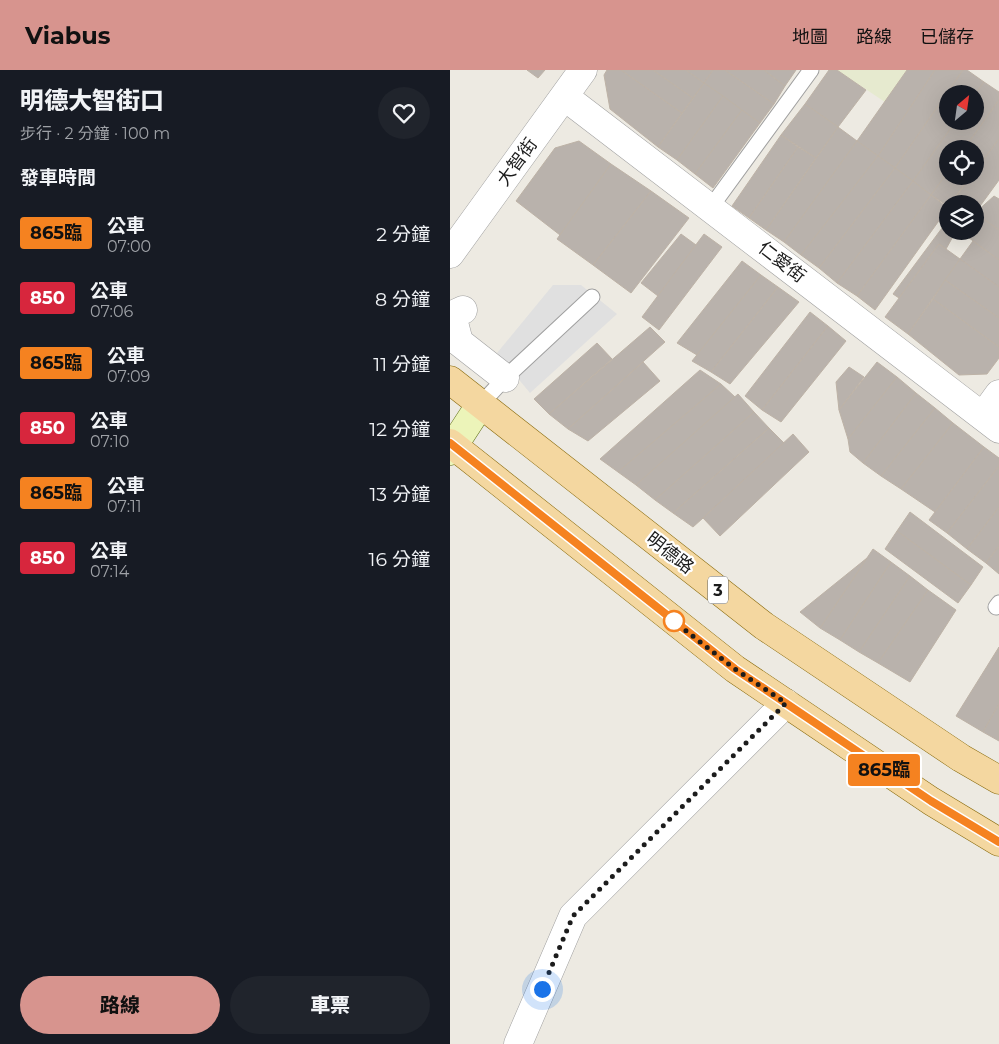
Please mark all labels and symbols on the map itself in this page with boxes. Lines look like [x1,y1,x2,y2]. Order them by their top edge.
north arrow [939,85,984,130]
street label: 大智街 [492,134,542,190]
street label: 仁愛街 [754,237,810,287]
street label: 明德路 [642,528,698,578]
road number: 3 [708,576,728,604]
unlabelled marker [663,610,685,632]
line badge: 865臨 [849,754,919,786]
your location [530,977,555,1002]

